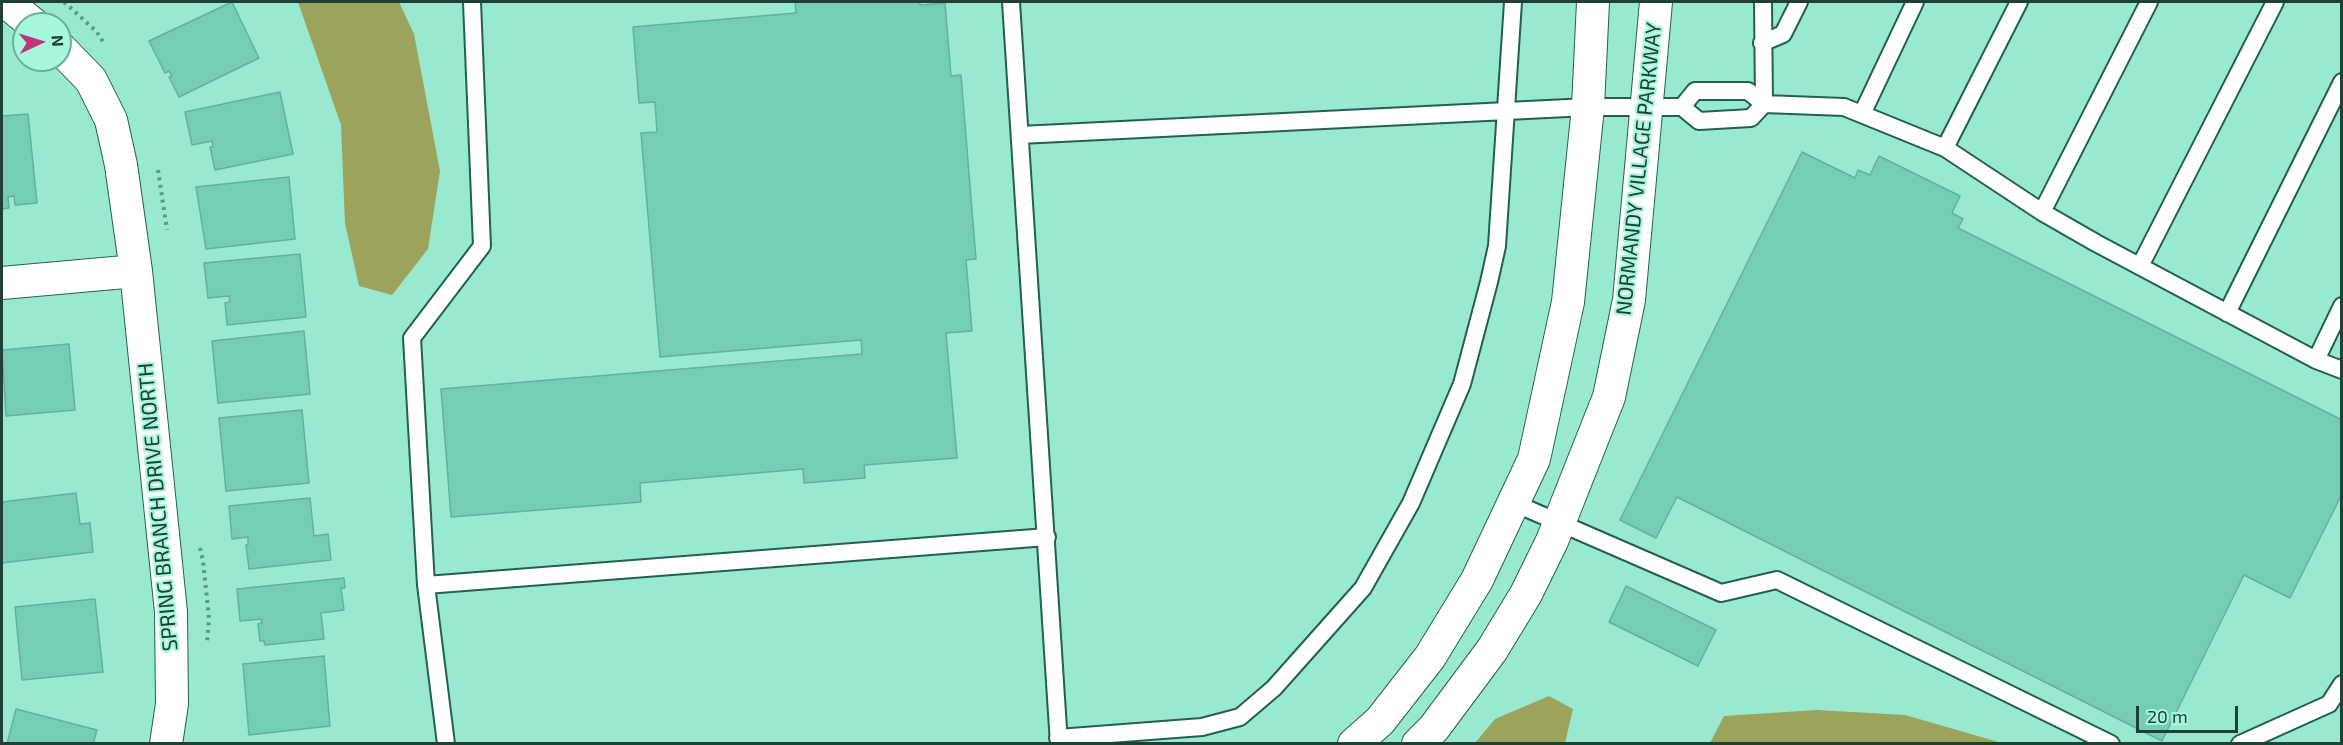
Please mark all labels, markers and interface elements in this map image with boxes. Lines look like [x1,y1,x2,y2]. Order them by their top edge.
north arrow [12,12,72,72]
street label: NORMANDY VILLAGE PARKWAY [1611,21,1667,317]
text: N [49,34,68,47]
street label: SPRING BRANCH DRIVE NORTH [133,362,183,652]
scale bar [2139,694,2241,732]
text: 20 m [2147,705,2188,727]

